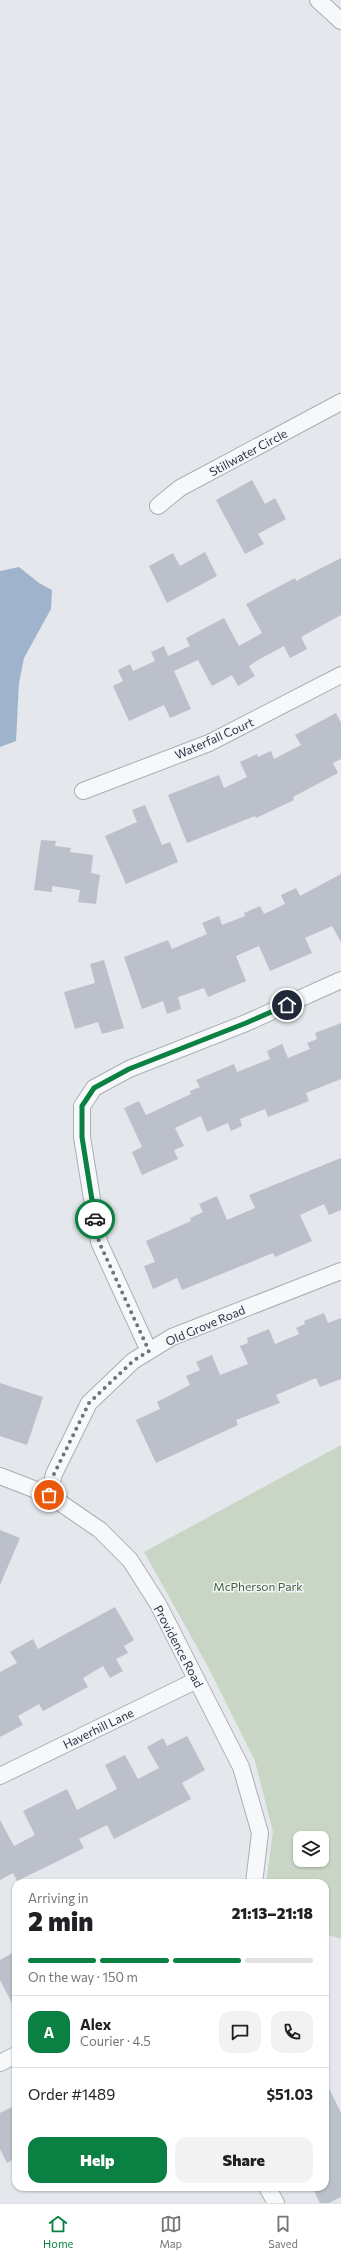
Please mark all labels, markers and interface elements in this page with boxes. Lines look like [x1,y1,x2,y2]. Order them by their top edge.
street label: Stillwater Circle [207,426,289,478]
street label: Waterfall Court [172,714,256,762]
pin [270,988,304,1022]
icon: home [276,994,298,1016]
courier [75,1199,115,1239]
icon: car [84,1208,106,1230]
street label: Old Grove Road [163,1302,247,1348]
pin [32,1478,66,1512]
icon: bag [38,1484,60,1506]
park label: McPherson Park [213,1579,303,1593]
street label: Providence Road [151,1603,207,1690]
street label: Haverhill Lane [60,1705,136,1751]
map controls [293,1831,329,1867]
button: layers [293,1831,329,1867]
text: Arriving in [28,1890,88,1906]
text: 21:13–21:18 [232,1904,313,1922]
text: 2 min [28,1905,93,1936]
text: On the way · 150 m [28,1969,138,1985]
button: chat [219,2011,261,2053]
button: phone [271,2011,313,2053]
text: Alex [80,2015,111,2033]
text: A [44,2023,54,2041]
text: Courier · 4.5 [80,2033,151,2049]
text: Order #1489 [28,2085,115,2103]
text: $51.03 [266,2085,313,2103]
button: Help [28,2137,167,2183]
button: Share [175,2137,313,2183]
tab: Home [43,2213,73,2250]
tab: Map [159,2213,182,2250]
tab: Saved [268,2213,298,2250]

